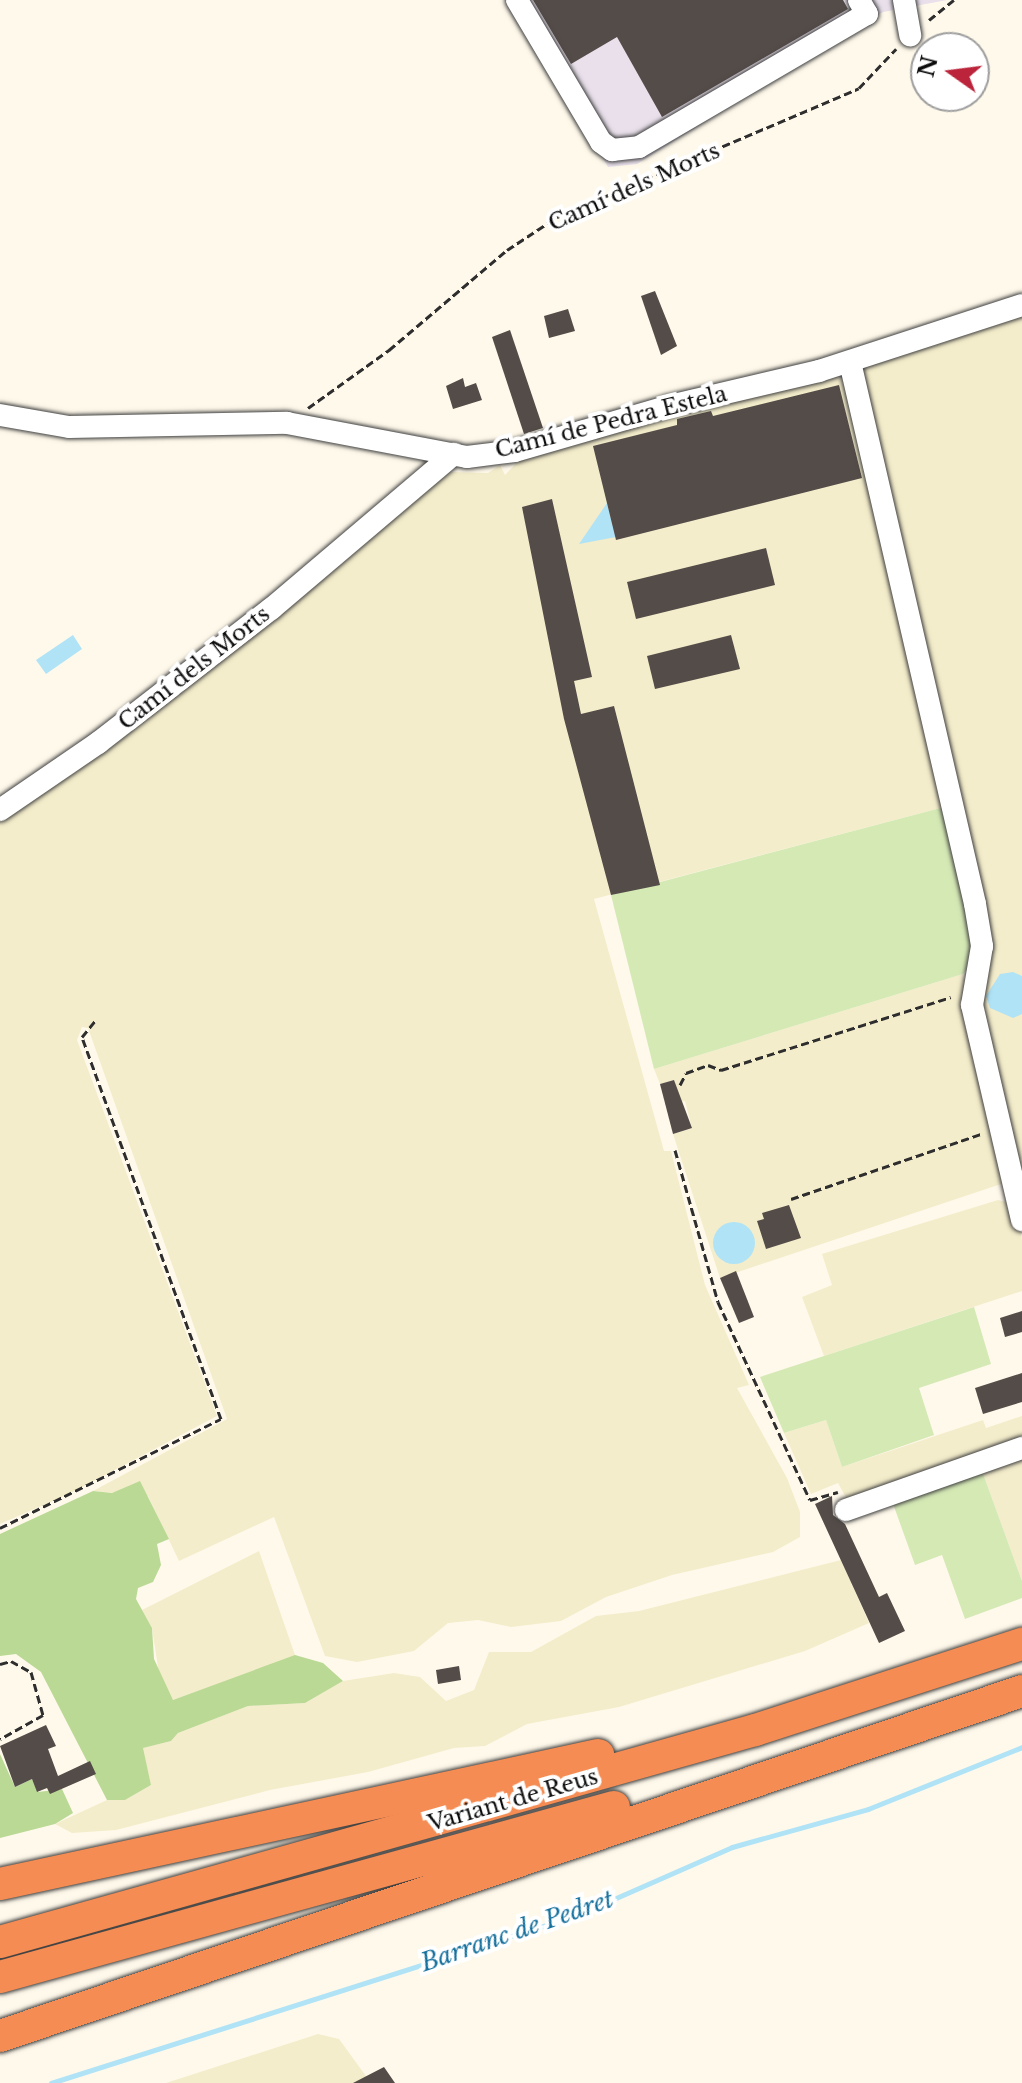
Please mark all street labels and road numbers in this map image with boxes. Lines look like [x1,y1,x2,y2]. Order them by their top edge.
street label: Camí dels Morts [544,137,724,237]
street label: Camí de Pedra Estela [492,380,730,464]
street label: Camí dels Morts [113,601,275,735]
street label: Variant de Reus [425,1763,601,1837]

